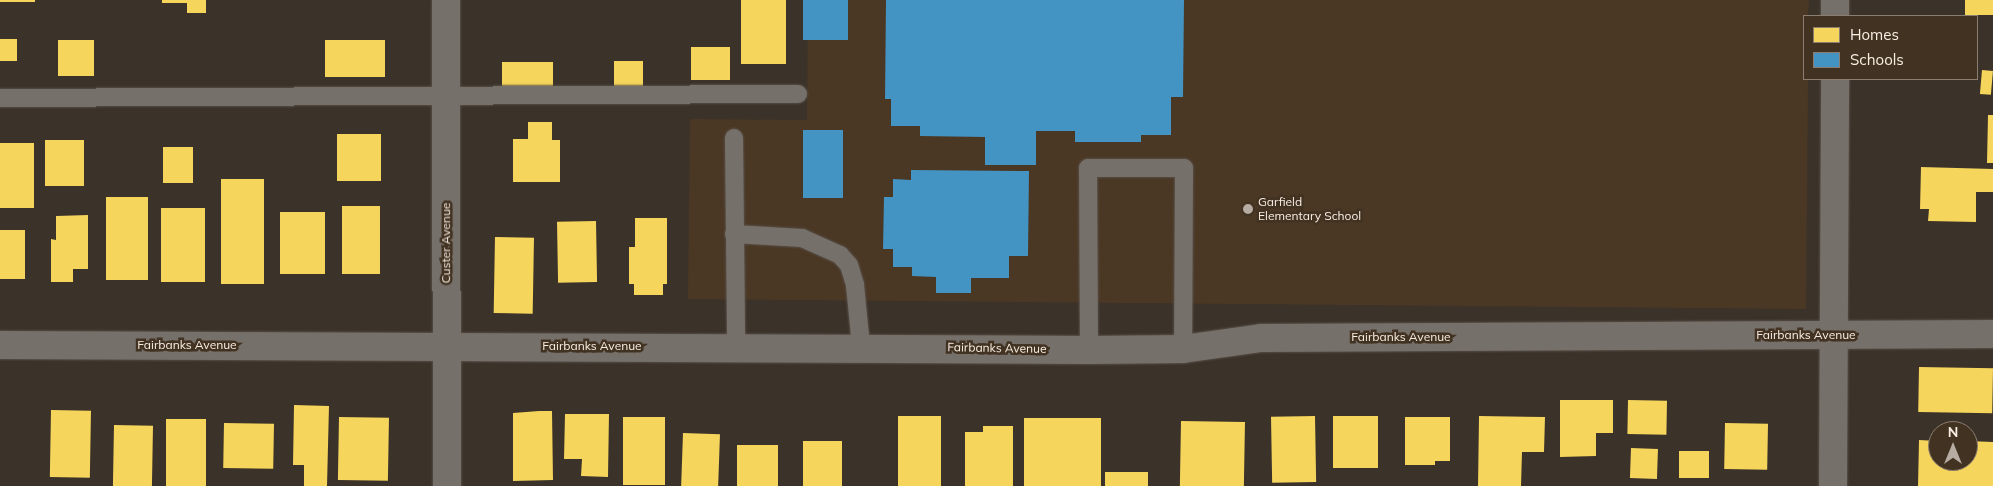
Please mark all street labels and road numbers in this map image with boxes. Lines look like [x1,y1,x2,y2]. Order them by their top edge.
street label: Custer Avenue [439,203,453,283]
street label: Fairbanks Avenue [1756,328,1856,342]
street label: Fairbanks Avenue [1351,330,1451,344]
street label: Fairbanks Avenue [137,338,237,352]
street label: Fairbanks Avenue [542,339,642,353]
street label: Fairbanks Avenue [947,340,1047,356]

